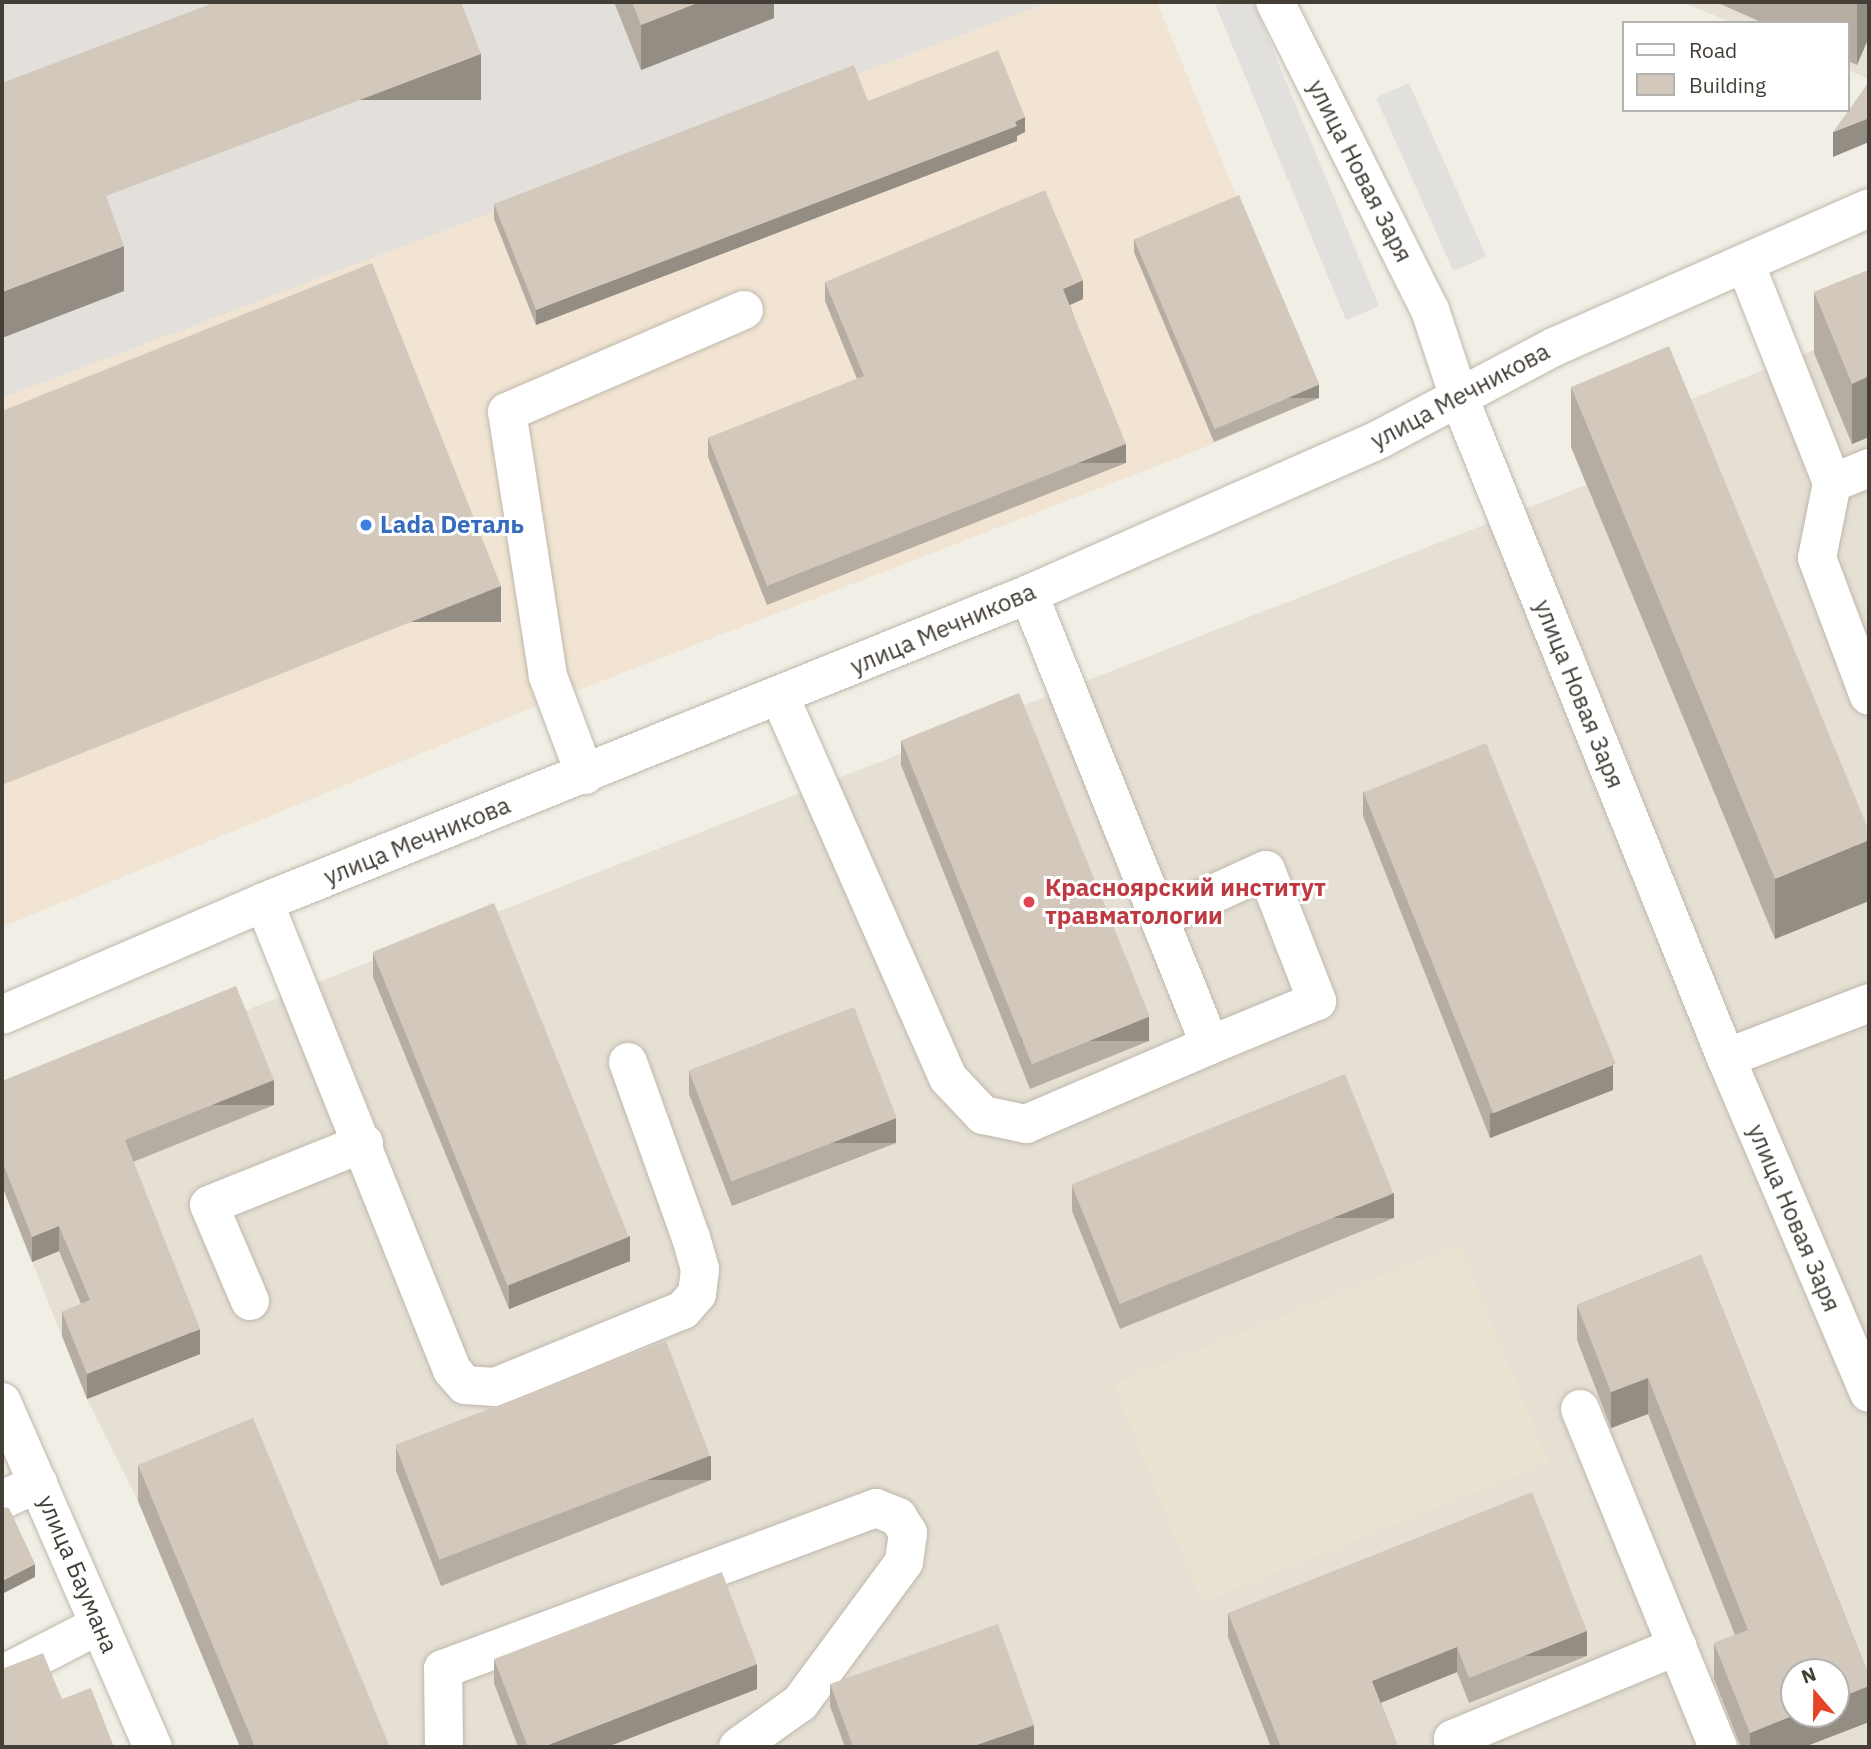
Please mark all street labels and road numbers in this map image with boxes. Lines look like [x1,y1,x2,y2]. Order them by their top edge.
street label: улица Новая Заря [1302,75,1418,267]
street label: улица Мечникова [1366,337,1554,455]
street label: улица Мечникова [846,577,1040,681]
street label: улица Новая Заря [1528,595,1630,793]
street label: улица Мечникова [320,791,514,891]
street label: улица Новая Заря [1741,1120,1847,1316]
street label: улица Баумана [32,1491,124,1657]

